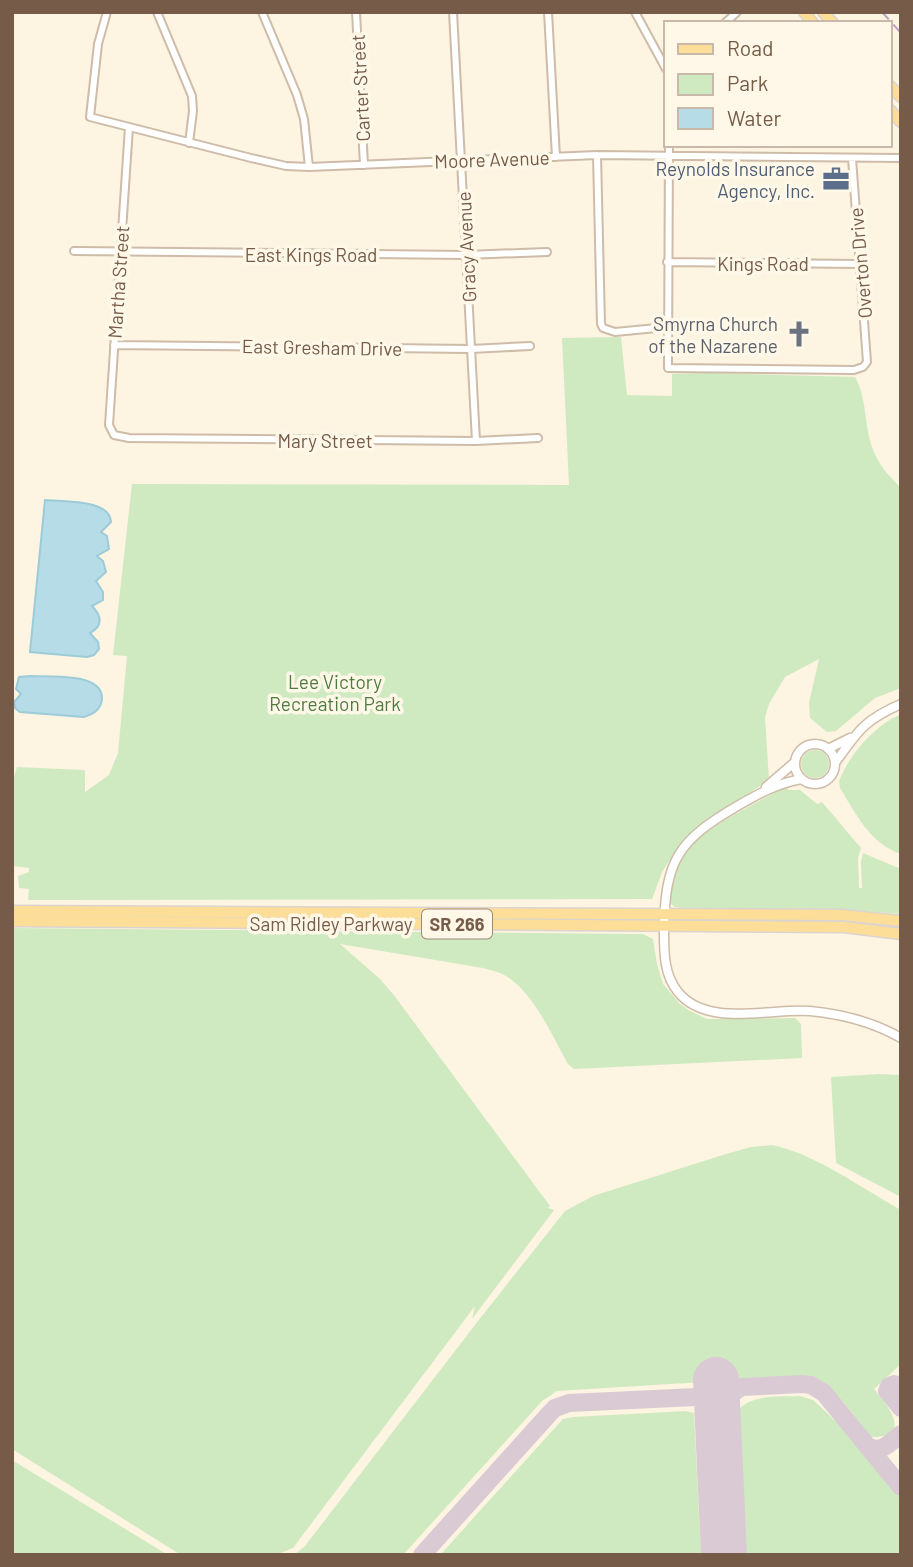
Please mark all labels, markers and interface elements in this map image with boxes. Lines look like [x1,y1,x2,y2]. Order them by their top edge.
legend [664,21,892,147]
street label: Carter Street [346,34,374,142]
text: Road [727,35,773,60]
text: Park [727,70,768,95]
text: Water [727,105,782,130]
street label: Moore Avenue [434,145,550,173]
place label: Reynolds Insurance Agency, Inc. [656,157,815,202]
office icon: Reynolds Insurance Agency, Inc. [821,164,851,194]
street label: Gracy Avenue [452,191,480,303]
street label: Overton Drive [844,207,876,319]
street label: Martha Street [103,225,133,339]
street label: East Kings Road [245,243,377,266]
street label: Kings Road [717,252,809,275]
place label: Smyrna Church of the Nazarene [648,312,778,357]
church icon: Smyrna Church of the Nazarene [784,319,814,349]
street label: East Gresham Drive [242,334,402,360]
street label: Mary Street [277,429,373,452]
park label: Lee Victory Recreation Park [269,670,401,715]
road number: SR 266 [422,909,492,939]
street label: Sam Ridley Parkway [249,912,413,935]

